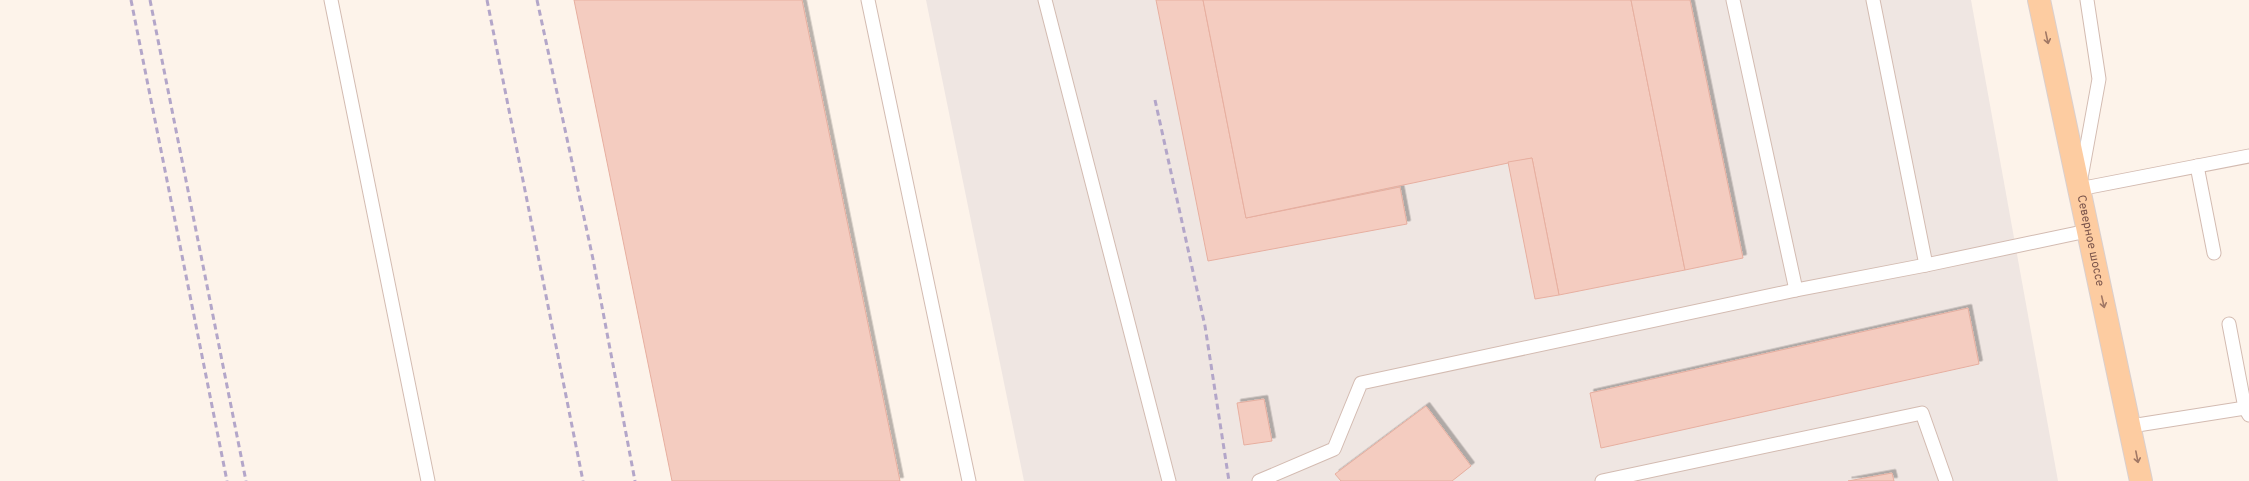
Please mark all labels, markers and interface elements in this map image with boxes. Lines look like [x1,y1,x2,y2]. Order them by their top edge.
one-way arrow [2044,31,2052,44]
street label: Северное шоссе [2073,194,2107,288]
one-way arrow [2099,296,2107,309]
one-way arrow [2133,450,2141,463]

